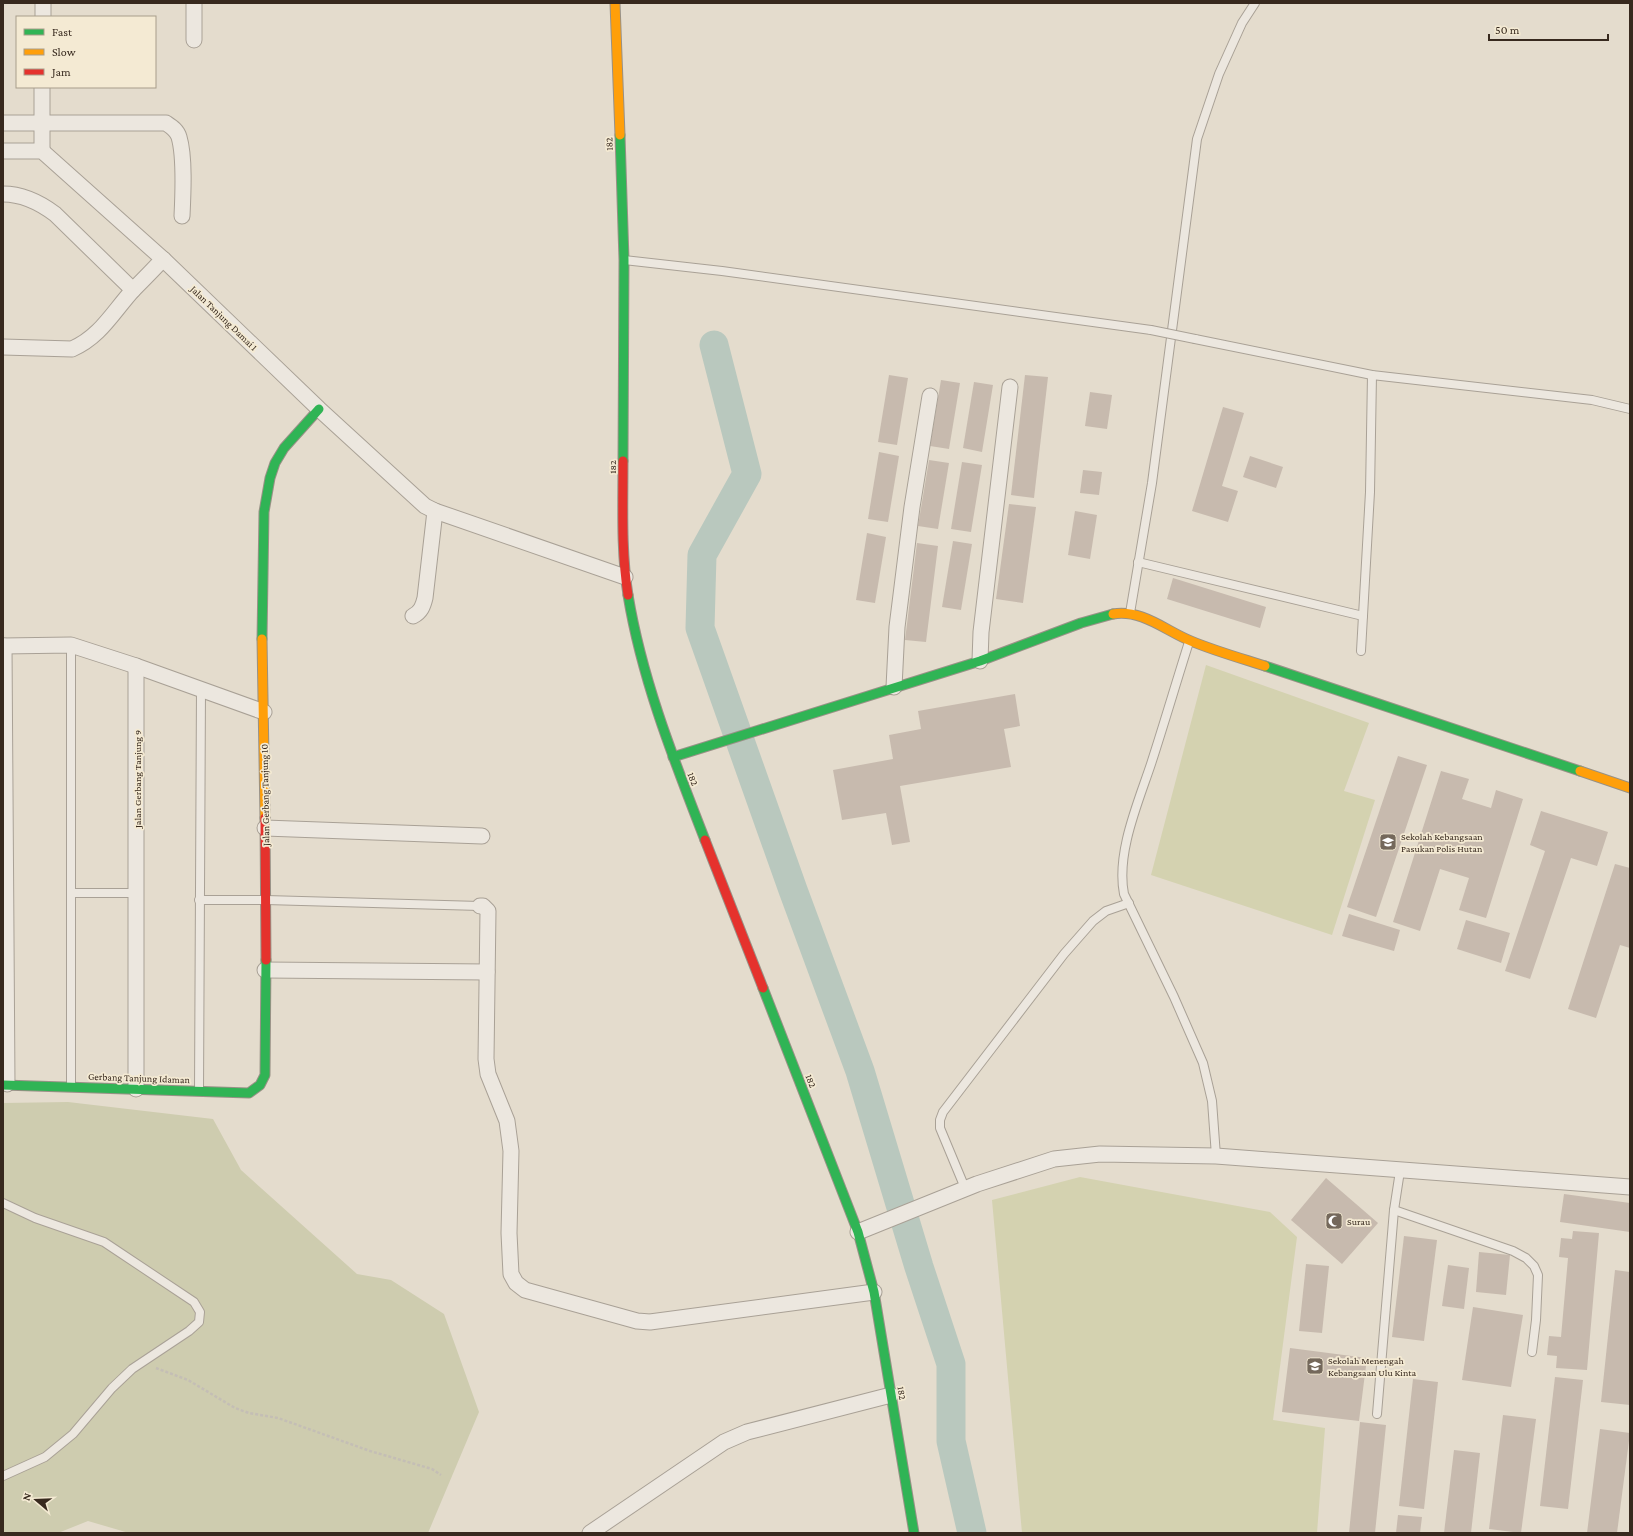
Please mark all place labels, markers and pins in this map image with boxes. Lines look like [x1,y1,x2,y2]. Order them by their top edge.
place label: Sekolah Kebangsaan Pasukan Polis Hutan [1401,831,1483,854]
school or university icon: Sekolah Kebangsaan Pasukan Polis Hutan [1378,832,1398,852]
mosque icon: Surau [1324,1211,1344,1231]
place label: Surau [1347,1216,1371,1227]
place label: Sekolah Menengah Kebangsaan Ulu Kinta [1328,1355,1417,1378]
school or university icon: Sekolah Menengah Kebangsaan Ulu Kinta [1305,1356,1325,1376]

